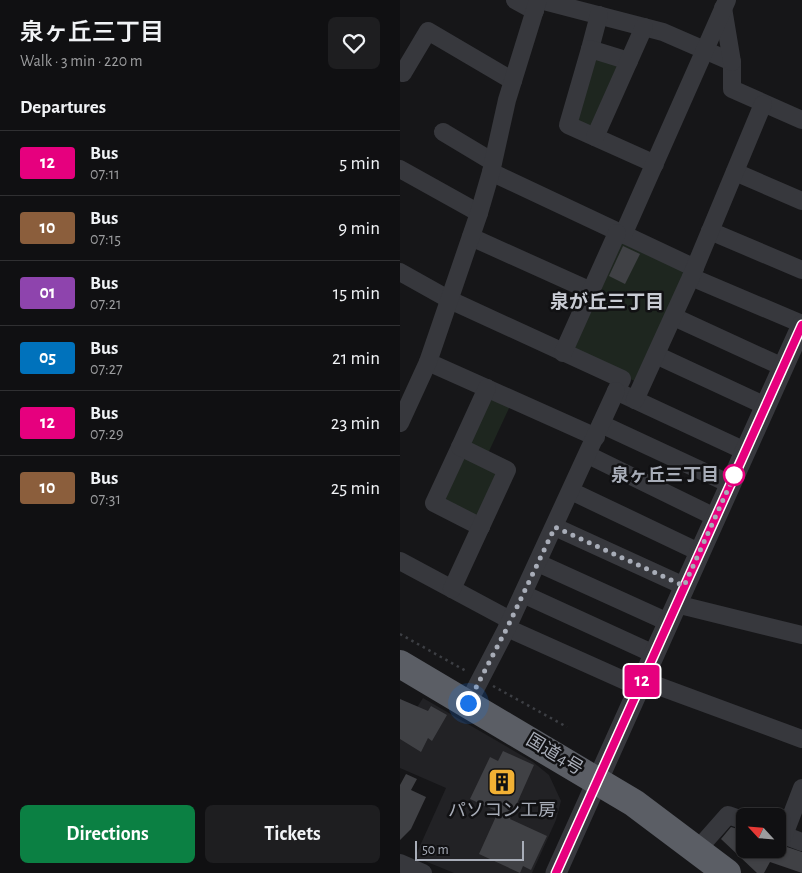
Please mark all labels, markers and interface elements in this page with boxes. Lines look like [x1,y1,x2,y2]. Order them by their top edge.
button: heart [328,17,380,69]
text: 泉ヶ丘三丁目 [20,21,164,45]
text: Walk · 3 min · 220 m [20,53,143,69]
text: Departures [20,98,106,117]
text: Bus [90,144,118,163]
text: 12 [40,154,55,172]
text: 5 min [339,154,380,173]
text: 07:11 [90,166,120,182]
text: Bus [90,209,118,228]
text: 10 [40,219,55,237]
text: 9 min [338,219,380,238]
text: 07:15 [90,231,121,247]
text: Bus [90,274,118,293]
text: 01 [40,284,55,302]
text: 15 min [333,284,380,303]
district label: 泉が丘三丁目 [550,291,664,312]
text: 07:21 [90,296,122,312]
text: Bus [90,339,118,358]
text: 05 [39,349,56,367]
text: 21 min [332,349,380,368]
text: 07:27 [90,361,123,377]
text: Bus [90,404,118,423]
text: 12 [40,414,55,432]
text: 23 min [331,414,380,433]
text: 07:29 [90,426,124,442]
marker: 泉ヶ丘三丁目 [723,464,745,486]
place label: 泉ヶ丘三丁目 [611,465,719,485]
text: Bus [90,469,118,488]
text: 10 [40,479,55,497]
text: 25 min [331,479,380,498]
text: 07:31 [90,491,121,507]
line badge: 12 [620,665,664,697]
text: 12 [635,672,649,690]
your location [456,691,481,716]
street label: 国道4号 [523,729,587,779]
building icon: パソコン工房 [487,767,517,797]
place label: パソコン工房 [448,802,556,820]
button: Directions [20,805,195,863]
button: Tickets [205,805,380,863]
north arrow [736,808,786,858]
map controls [736,808,786,858]
scale bar [415,838,524,861]
text: 50 m [422,843,449,857]

